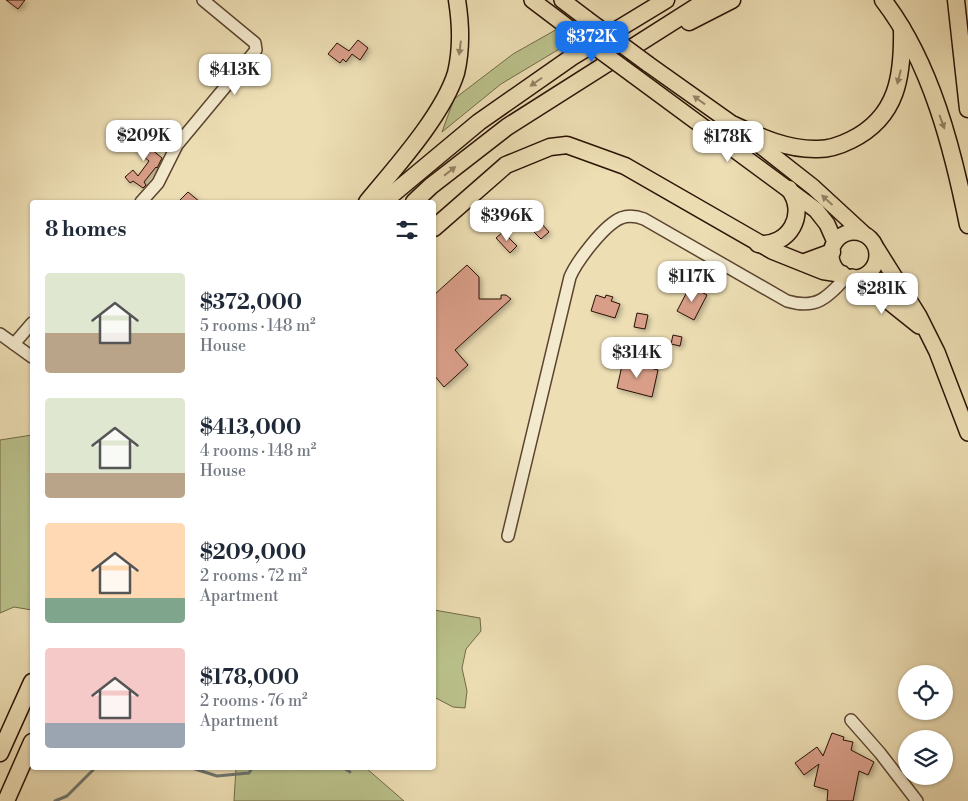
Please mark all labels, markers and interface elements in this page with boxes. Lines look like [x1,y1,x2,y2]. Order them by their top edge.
pin: $372K [557,20,627,63]
text: $372K [567,27,617,47]
one-way arrow [456,41,464,57]
pin: $413K [200,54,270,96]
text: $413K [210,60,260,80]
one-way arrow [895,69,903,84]
one-way arrow [529,77,543,87]
one-way arrow [693,95,706,106]
one-way arrow [938,115,946,130]
pin: $209K [109,120,179,162]
pin: $178K [693,120,763,163]
text: $209K [117,126,171,146]
text: $178K [704,127,752,147]
one-way arrow [444,165,457,176]
one-way arrow [822,194,834,206]
pin: $396K [472,200,542,242]
text: $396K [481,206,533,226]
icon: filters [393,216,421,244]
text: 8 homes [45,217,127,243]
pin: $117K [657,260,727,303]
text: $117K [669,267,715,287]
pin: $281K [847,272,917,315]
text: $281K [857,279,907,299]
text: $372,000 [200,290,302,316]
icon: home [85,293,145,353]
text: 5 rooms · 148 m² [200,316,316,336]
text: House [200,336,246,356]
pin: $314K [602,336,672,379]
text: $314K [612,343,662,363]
text: $413,000 [200,415,301,441]
icon: home [85,418,145,478]
text: 4 rooms · 148 m² [200,441,316,461]
text: House [200,461,246,481]
text: $209,000 [200,540,306,566]
icon: home [85,543,145,603]
text: 2 rooms · 72 m² [200,566,307,586]
text: Apartment [200,586,279,606]
text: $178,000 [200,665,299,691]
map controls [898,665,953,785]
button: locate [898,665,953,720]
icon: home [85,668,145,728]
text: 2 rooms · 76 m² [200,691,308,711]
text: Apartment [200,711,279,731]
button: layers [898,730,953,785]

